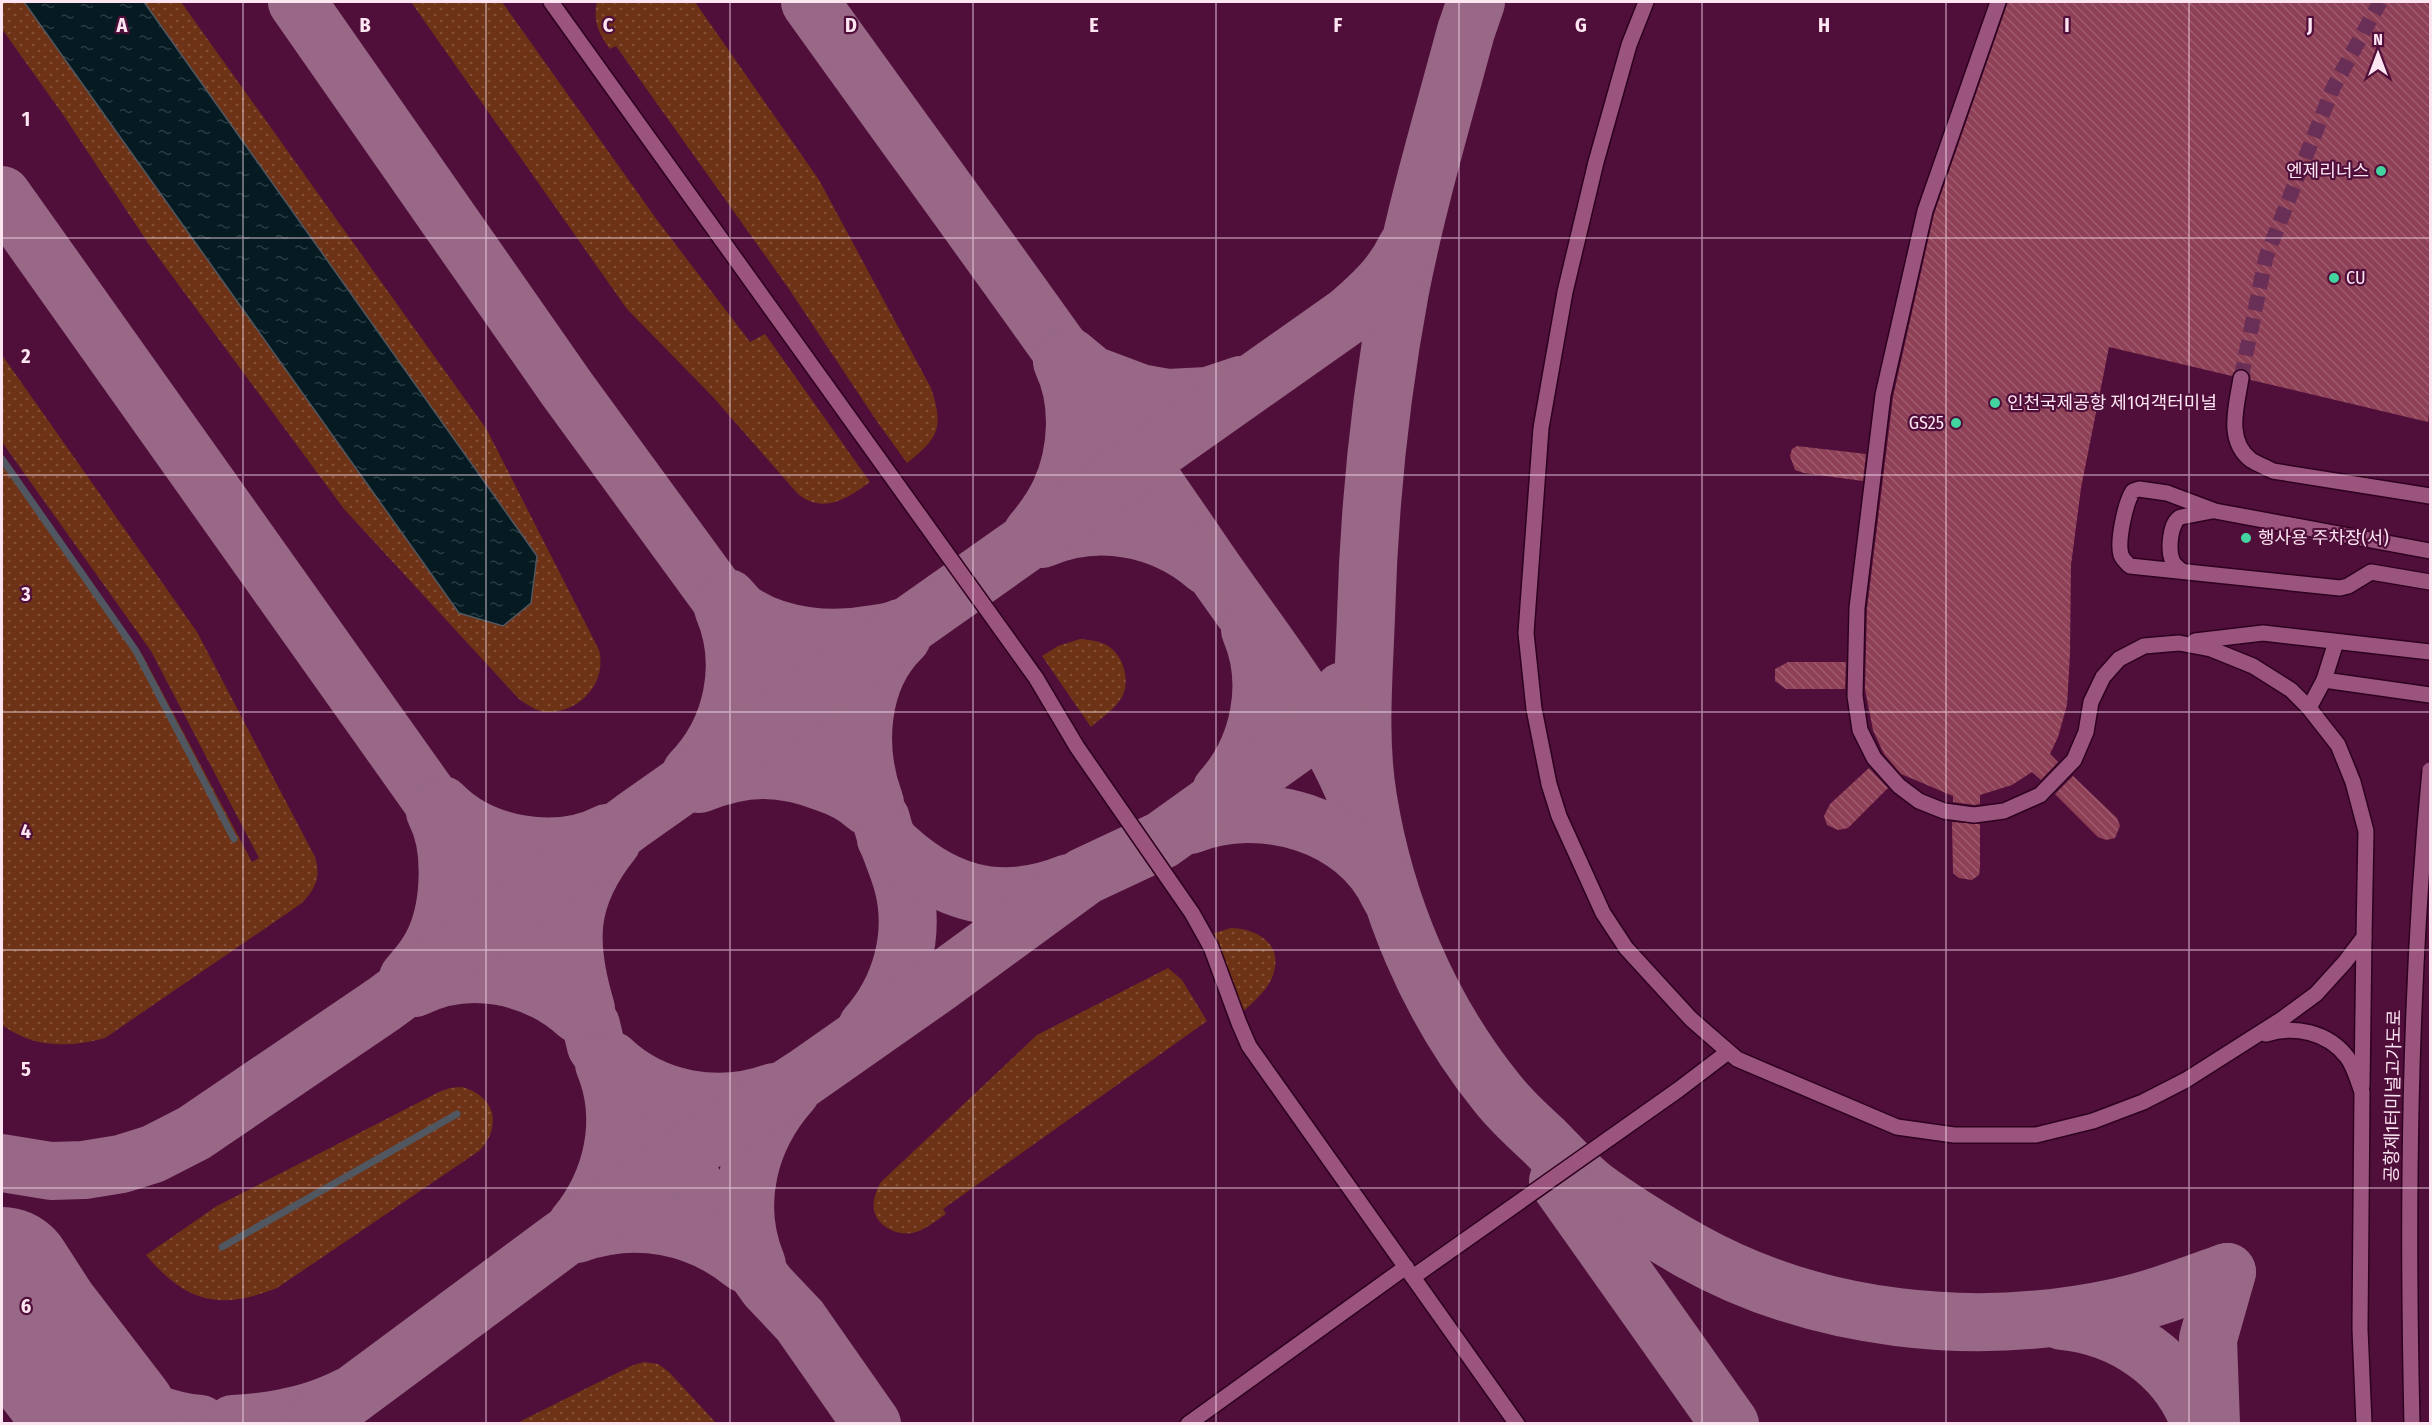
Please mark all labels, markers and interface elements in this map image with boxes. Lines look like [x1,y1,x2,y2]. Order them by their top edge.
text: A [116,13,129,37]
text: B [359,13,371,37]
text: C [603,13,614,37]
text: D [845,13,857,37]
text: E [1089,13,1099,37]
text: F [1334,13,1343,37]
text: G [1575,13,1587,37]
text: H [1818,13,1830,37]
text: I [2064,13,2070,37]
text: J [2306,13,2313,37]
north arrow [2348,24,2408,84]
text: N [2373,30,2383,49]
text: 1 [22,107,30,131]
place label: 엔제리너스 [2286,160,2369,182]
marker: 엔제리너스 [2374,164,2388,178]
place label: CU [2346,267,2366,289]
marker: CU [2327,271,2341,285]
text: 2 [20,344,31,368]
place label: 인천국제공항 제1여객터미널 [2007,392,2217,414]
marker: 인천국제공항 제1여객터미널 [1988,396,2002,410]
place label: GS25 [1909,412,1944,434]
marker: GS25 [1949,416,1963,430]
place label: 행사용 주차장(서) [2258,527,2389,549]
marker: 행사용 주차장(서) [2239,531,2253,545]
text: 3 [20,582,31,606]
text: 4 [21,819,31,843]
street label: 공항제1터미널고가도로 [2380,1010,2406,1182]
text: 5 [21,1057,31,1081]
text: 6 [21,1294,31,1318]

